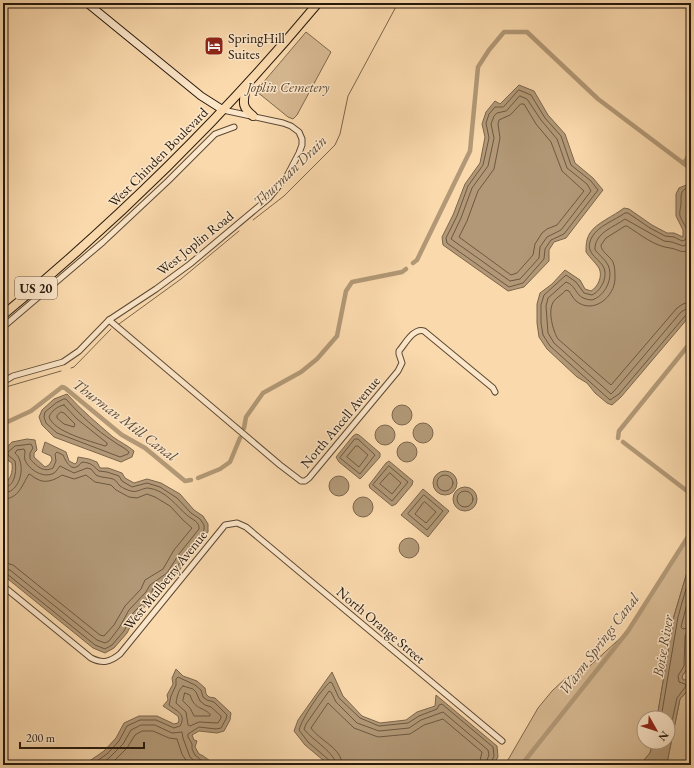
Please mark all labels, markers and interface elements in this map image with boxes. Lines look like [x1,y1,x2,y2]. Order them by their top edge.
place label: SpringHill Suites [228,29,285,63]
hotel icon: SpringHill Suites [203,35,225,57]
park label: Joplin Cemetery [244,78,330,96]
street label: West Chinden Boulevard [104,103,212,211]
water label: Thurman Drain [249,131,331,210]
street label: West Joplin Road [153,206,238,279]
road number: US 20 [15,277,57,299]
street label: North Ancell Avenue [296,372,384,472]
water label: Thurman Mill Canal [69,374,182,465]
street label: West Mulberry Avenue [119,526,211,633]
street label: North Orange Street [333,583,430,668]
water label: Warm Springs Canal [554,589,643,698]
water label: Boise River [648,612,678,679]
north arrow [636,710,676,750]
scale bar [20,724,144,750]
text: N [655,728,672,744]
text: 200 m [26,730,56,746]

